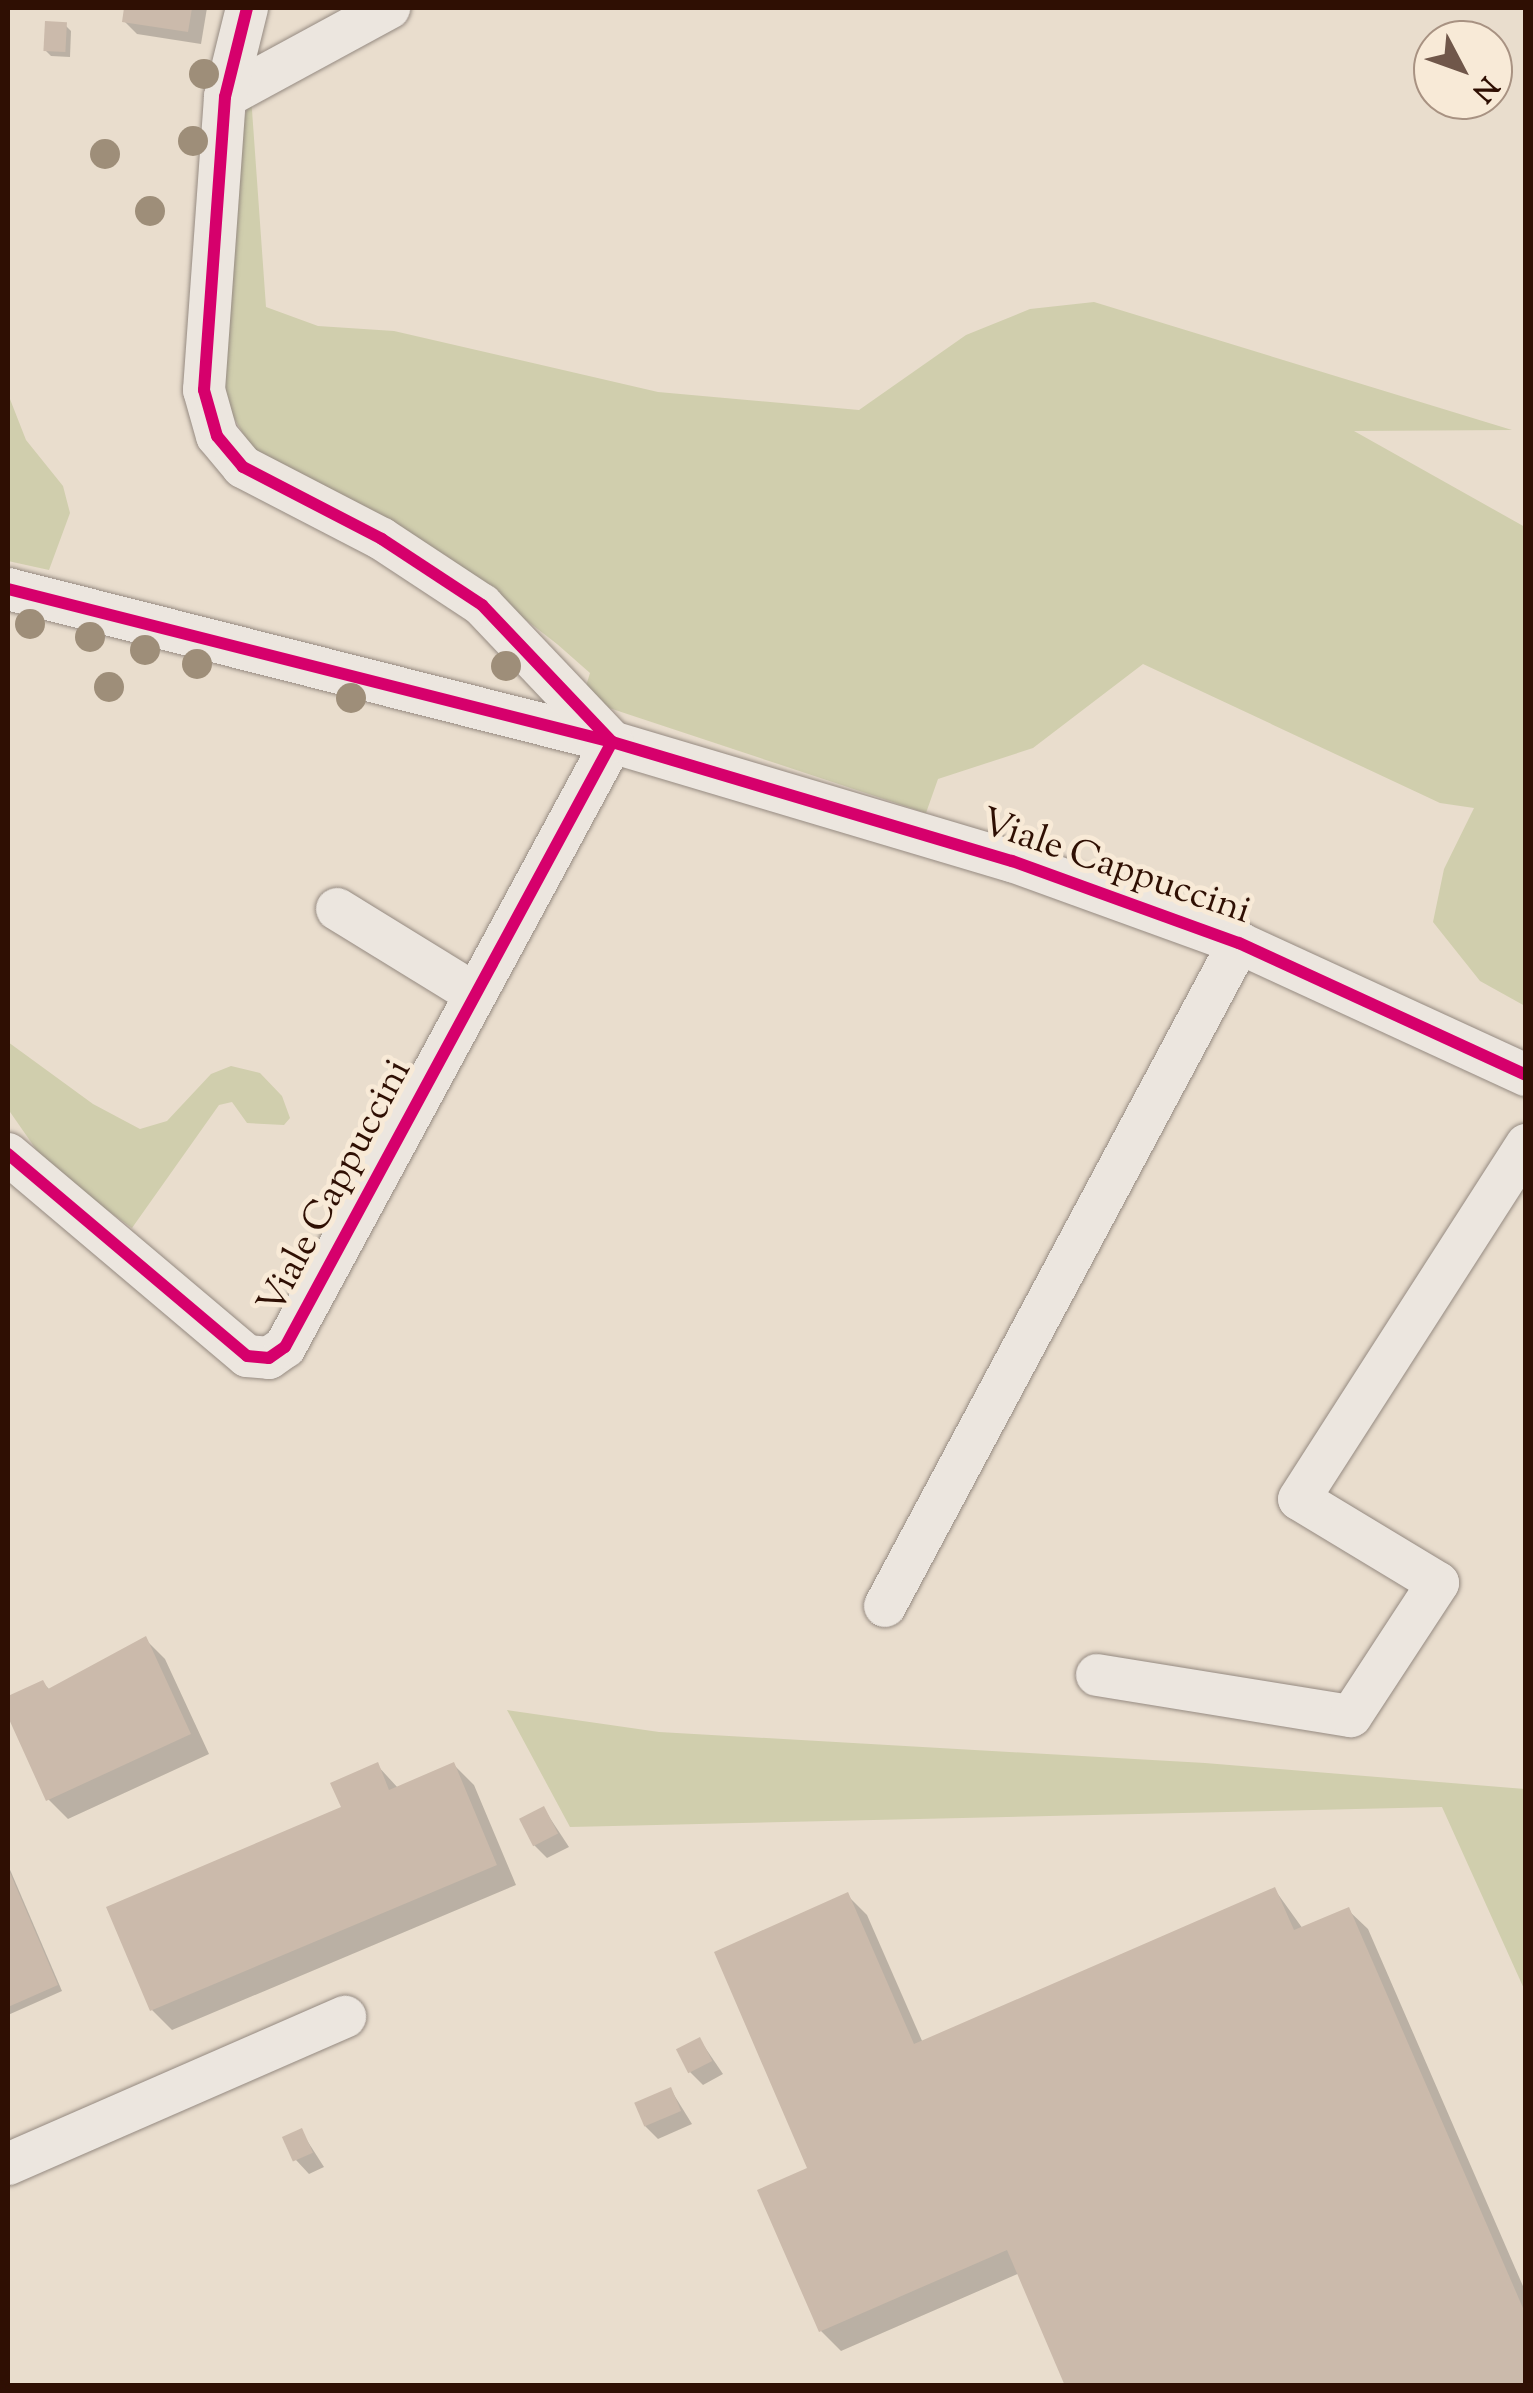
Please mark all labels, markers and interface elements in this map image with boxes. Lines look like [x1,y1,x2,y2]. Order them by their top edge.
north arrow [1413,20,1513,120]
text: N [1462,67,1507,110]
street label: Viale Cappuccini [974,802,1256,936]
street label: Viale Cappuccini [251,1053,423,1323]

